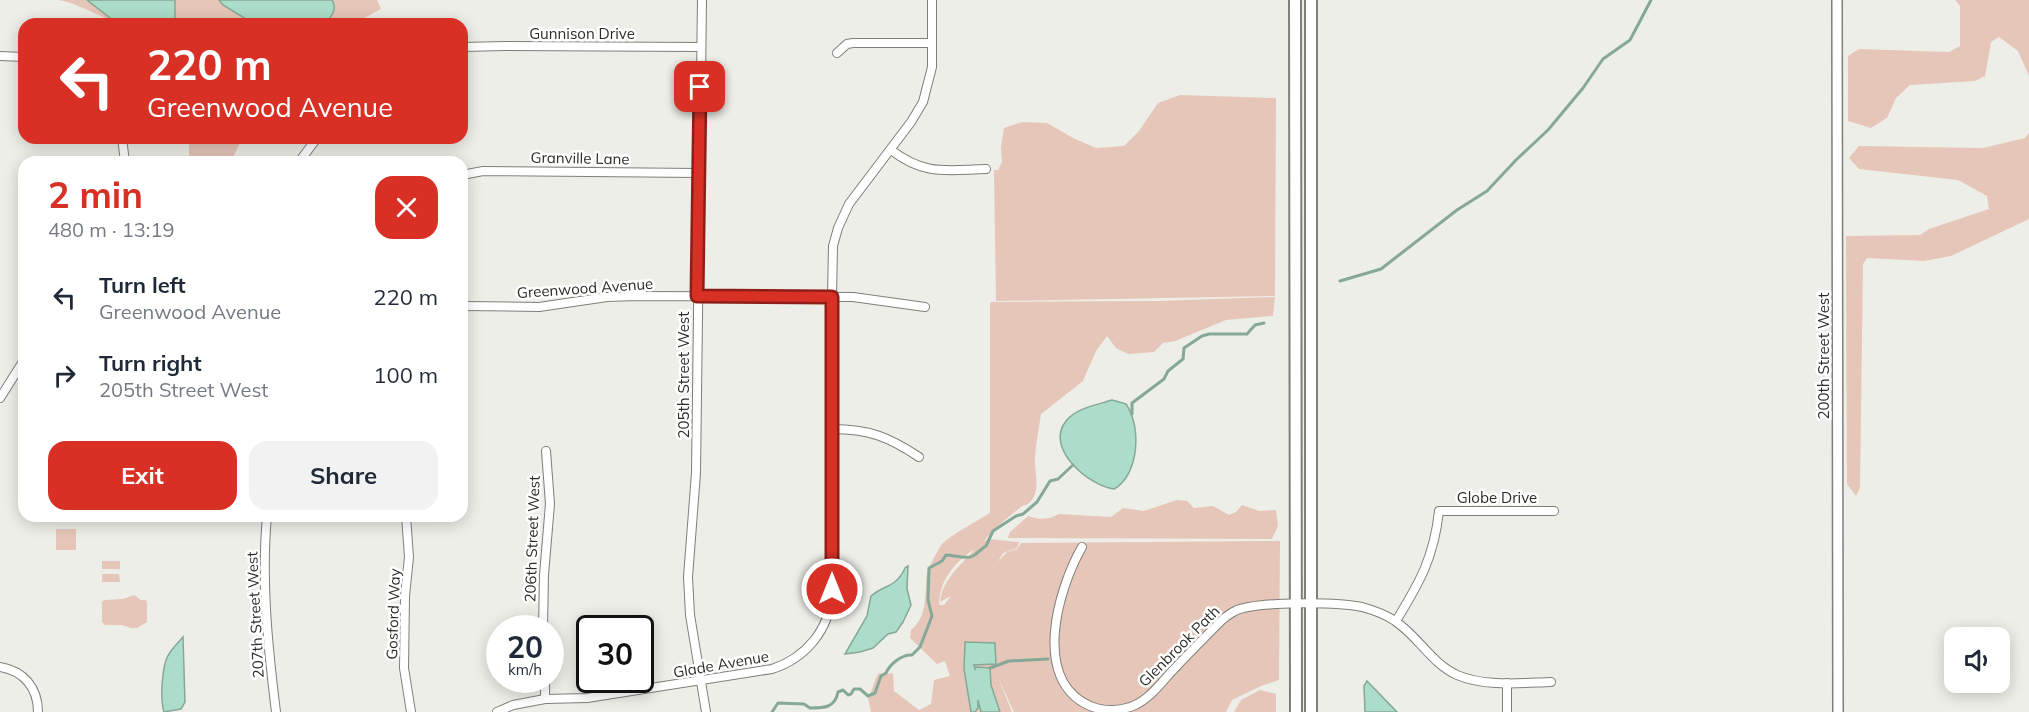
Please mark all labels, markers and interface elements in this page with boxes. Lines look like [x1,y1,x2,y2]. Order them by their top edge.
street label: Gunnison Drive [529,24,635,43]
text: 220 m [147,38,272,91]
icon: left [48,42,126,120]
pin [674,61,725,112]
icon: arrive [683,70,716,103]
text: Greenwood Avenue [147,90,393,124]
street label: Granville Lane [530,148,630,168]
text: 2 min [48,172,143,217]
button: close [375,176,438,239]
text: 480 m · 13:19 [48,217,174,242]
text: Turn left [99,271,186,299]
street label: Greenwood Avenue [516,274,654,302]
icon: left [48,281,81,314]
text: 220 m [373,283,438,311]
street label: 200th Street West [1814,293,1833,419]
text: Greenwood Avenue [99,299,281,324]
street label: 205th Street West [674,312,693,438]
text: Turn right [99,349,202,377]
icon: right [48,359,81,392]
text: 100 m [373,361,438,389]
text: 205th Street West [99,377,268,402]
button: Exit [48,441,237,510]
button: Share [249,441,438,510]
street label: 206th Street West [520,475,544,603]
street label: Globe Drive [1457,488,1537,507]
street label: 207th Street West [242,551,268,679]
position arrow [800,557,864,621]
street label: Gosford Way [382,568,404,660]
street label: Glenbrook Path [1134,601,1224,691]
speed limit sign: 30 [576,615,654,693]
map controls [1944,627,2010,693]
button: sound [1944,627,2010,693]
text: 20 [507,628,543,666]
street label: Glade Avenue [672,646,770,682]
text: km/h [508,660,542,679]

